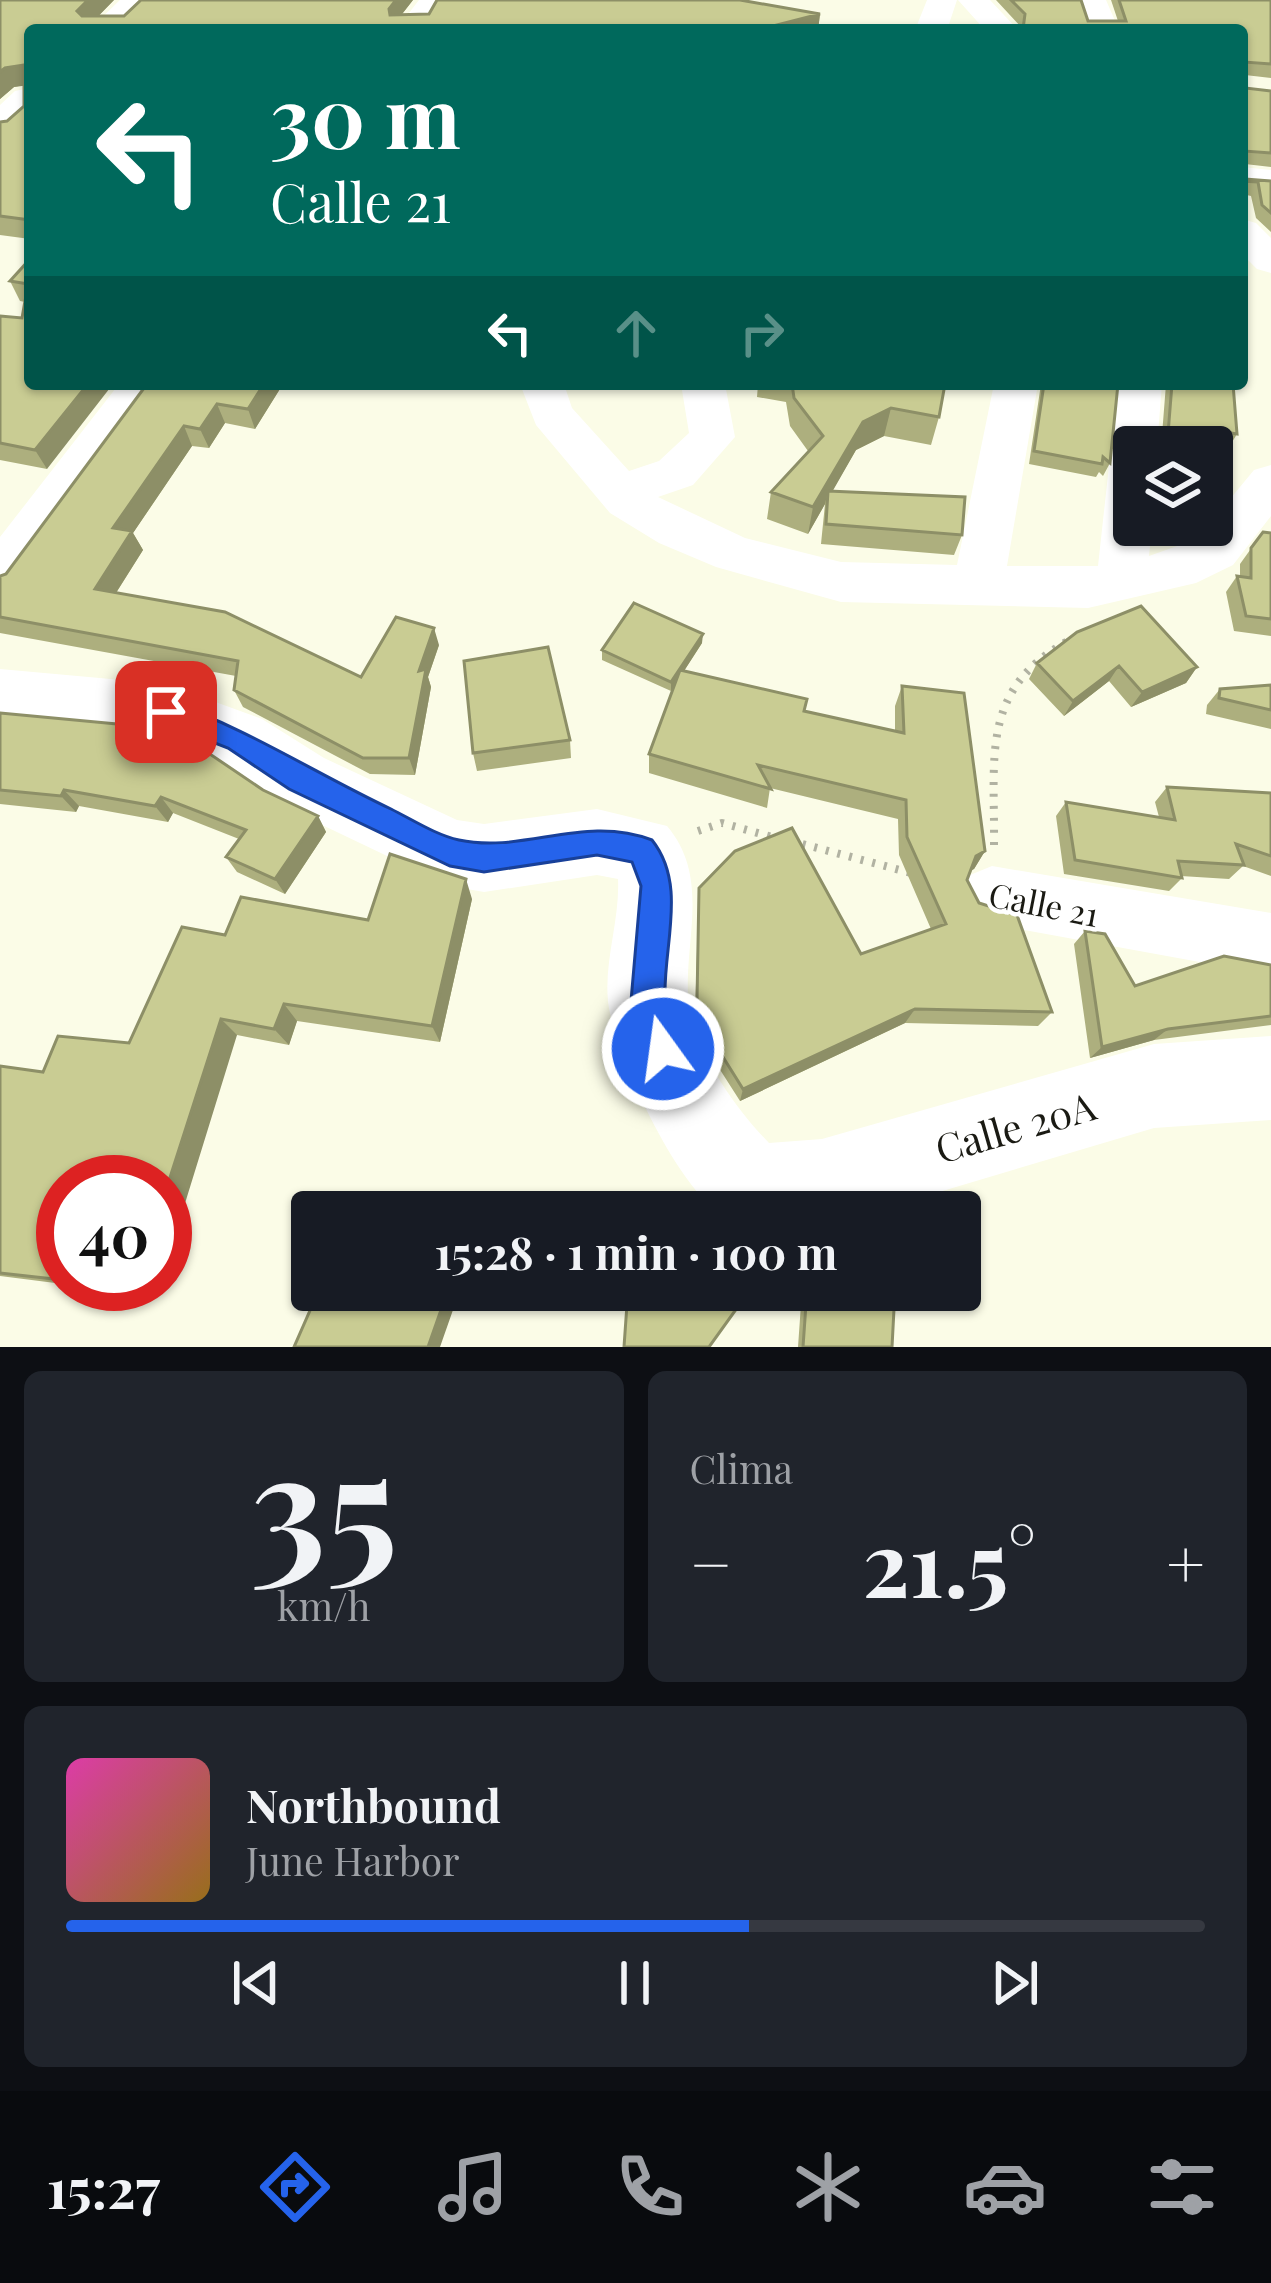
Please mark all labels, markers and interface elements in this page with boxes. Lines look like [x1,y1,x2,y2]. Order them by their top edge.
text: 30 m [270,58,461,170]
icon: left [72,72,228,228]
text: Calle 21 [270,165,451,237]
icon: left [477,300,543,366]
icon: ahead [603,300,669,366]
icon: right [729,300,795,366]
map controls [1113,426,1233,546]
button: layers [1113,426,1233,546]
pin [115,661,217,763]
icon: arrive [133,679,199,745]
street label: Calle 21 [986,871,1102,935]
position arrow [600,986,726,1112]
street label: Calle 20A [929,1078,1102,1174]
speed limit sign: 40 [36,1155,192,1311]
text: 15:28 · 1 min · 100 m [435,1221,837,1281]
text: 35 [250,1397,398,1605]
text: Clima [690,1442,793,1494]
text: 21.5° [862,1501,1036,1621]
text: − [690,1518,732,1606]
text: + [1166,1518,1205,1606]
text: km/h [277,1579,371,1631]
text: Northbound [246,1774,501,1834]
text: June Harbor [246,1834,460,1886]
icon: previous [223,1950,289,2016]
icon: pause [602,1950,668,2016]
icon: next [982,1950,1048,2016]
icon: directions [253,2145,337,2229]
icon: music [431,2145,515,2229]
icon: phone [608,2145,692,2229]
icon: climate [786,2145,870,2229]
icon: car [963,2145,1047,2229]
icon: filters [1140,2145,1224,2229]
text: 15:27 [47,2151,160,2223]

